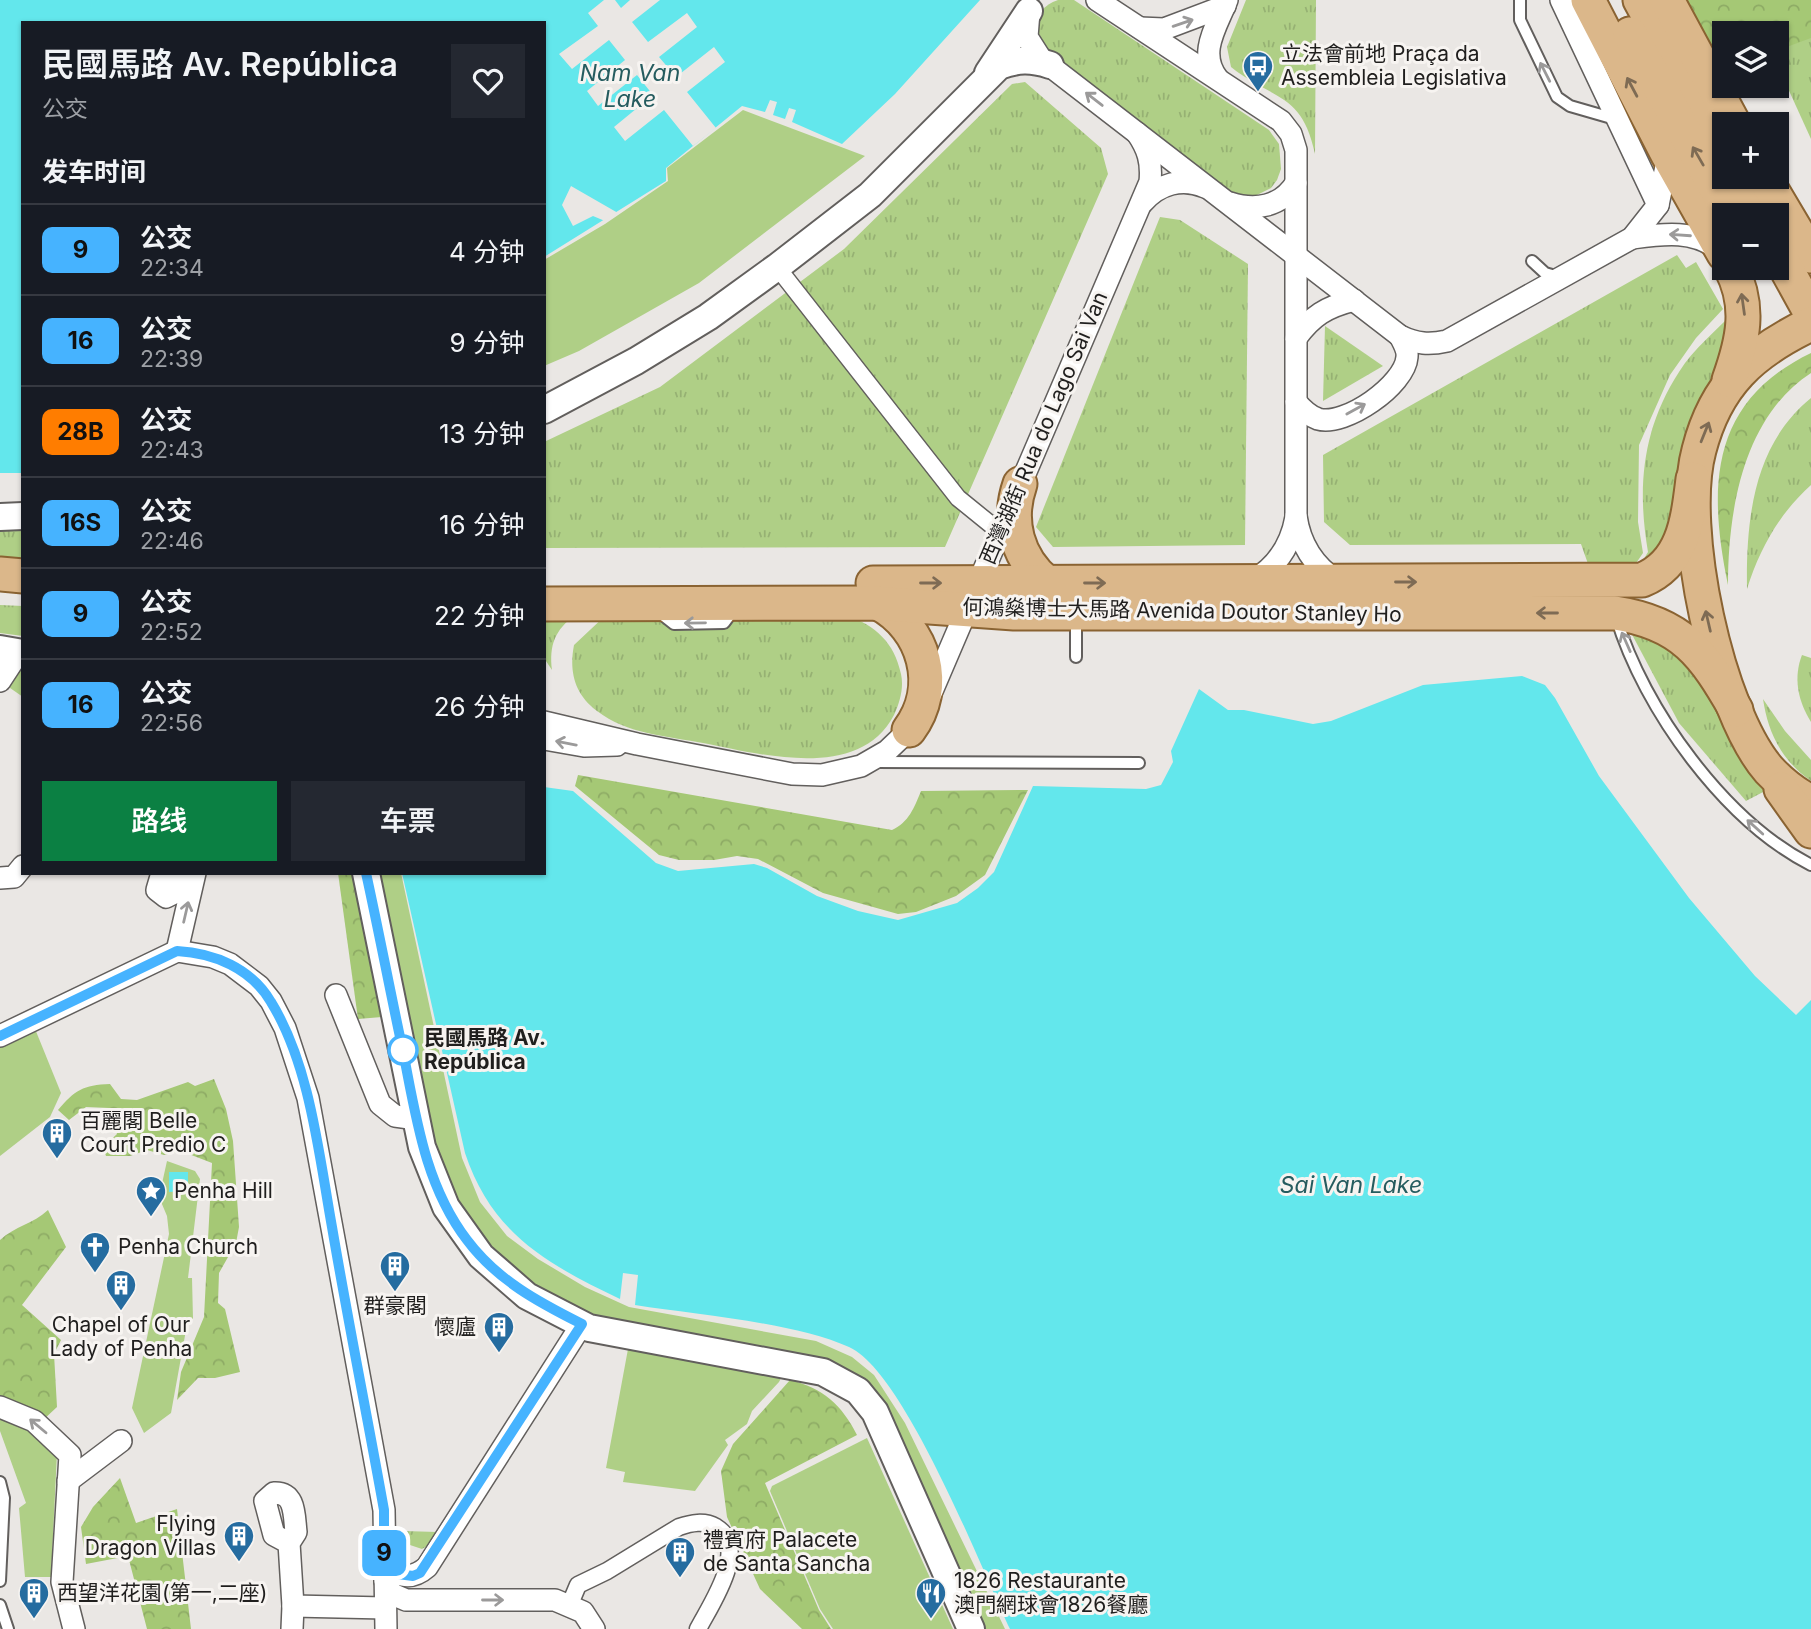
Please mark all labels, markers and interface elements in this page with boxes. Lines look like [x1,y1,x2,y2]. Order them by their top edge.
one-way arrow [1172,16,1194,28]
map controls [1712,21,1789,280]
button: layers [1712,21,1789,98]
place label: 立法會前地 Praça da Assembleia Legislativa [1281,41,1507,90]
text: 民國馬路 Av. República [42,44,398,84]
button: heart [451,44,525,118]
bus stop icon: 立法會前地 Praça da Assembleia Legislativa [1241,49,1275,93]
water label: Nam Van Lake [580,59,680,113]
one-way arrow [1538,62,1552,83]
one-way arrow [1625,77,1638,98]
one-way arrow [1085,92,1103,107]
text: 公交 [42,95,88,123]
button: + [1712,112,1789,189]
one-way arrow [1691,146,1704,167]
text: 发车时间 [42,156,146,187]
button: − [1712,203,1789,280]
text: 公交 [140,222,192,253]
one-way arrow [1669,229,1692,242]
text: 9 [73,235,88,264]
text: 4 分钟 [449,236,525,267]
text: 22:34 [140,254,204,282]
street label: 西灣湖街 Rua do Lago Sai Van [975,288,1112,568]
one-way arrow [1736,293,1749,316]
text: 公交 [140,313,192,344]
text: 16 [68,326,93,355]
text: 9 分钟 [450,327,525,358]
text: 22:39 [140,345,203,373]
one-way arrow [1345,402,1365,416]
text: 公交 [140,404,192,435]
text: 28B [57,417,104,446]
text: 13 分钟 [439,418,525,449]
one-way arrow [1700,422,1713,444]
text: 22:43 [140,436,204,464]
text: 公交 [140,495,192,526]
text: 16S [60,508,101,537]
text: 16 分钟 [439,509,525,540]
text: 22:46 [140,527,204,555]
one-way arrow [1395,575,1418,589]
one-way arrow [919,576,942,590]
one-way arrow [1083,576,1106,589]
text: 公交 [140,586,192,617]
street label: 何鴻燊博士大馬路 Avenida Doutor Stanley Ho [962,594,1402,627]
text: 9 [73,599,88,628]
text: 22 分钟 [434,600,525,631]
one-way arrow [1536,606,1559,620]
one-way arrow [1701,610,1714,633]
one-way arrow [683,616,706,630]
text: 22:52 [140,618,203,646]
one-way arrow [1619,632,1632,654]
text: 公交 [140,677,192,708]
text: 16 [68,690,93,719]
text: 26 分钟 [434,691,525,722]
text: 22:56 [140,709,203,737]
one-way arrow [555,736,578,749]
button: 路线 [42,781,277,861]
button: 车票 [291,781,525,861]
one-way arrow [1747,819,1764,836]
one-way arrow [180,901,193,924]
place label: 民國馬路 Av. República [424,1025,546,1074]
marker: 民國馬路 Av. República [388,1035,418,1065]
place label: 百麗閣 Belle Court Predio C [80,1108,226,1157]
building icon: 百麗閣 Belle Court Predio C [40,1116,74,1160]
water label: Sai Van Lake [1280,1171,1422,1199]
place icon: Penha Hill [134,1174,168,1218]
place label: Penha Hill [174,1178,273,1203]
church icon: Penha Church [78,1230,112,1274]
place label: Penha Church [118,1234,258,1259]
building icon: 群豪閣 [378,1249,412,1293]
building icon: Chapel of Our Lady of Penha [104,1268,138,1312]
place label: 群豪閣 [364,1293,427,1318]
building icon: 懷廬 [482,1310,516,1354]
place label: Chapel of Our Lady of Penha [50,1312,192,1361]
place label: 懷廬 [434,1314,476,1339]
one-way arrow [29,1418,47,1434]
place label: Flying Dragon Villas [85,1511,216,1560]
building icon: Flying Dragon Villas [222,1519,256,1563]
place label: 禮賓府 Palacete de Santa Sancha [703,1527,870,1576]
line badge: 9 [361,1530,407,1576]
building icon: 禮賓府 Palacete de Santa Sancha [663,1535,697,1579]
text: 9 [376,1538,392,1567]
place label: 1826 Restaurante 澳門網球會1826餐廳 [954,1568,1148,1617]
building icon: 西望洋花園(第一,二座) [17,1576,51,1620]
restaurant icon: 1826 Restaurante 澳門網球會1826餐廳 [914,1576,948,1620]
place label: 西望洋花園(第一,二座) [57,1580,267,1605]
one-way arrow [481,1593,504,1607]

